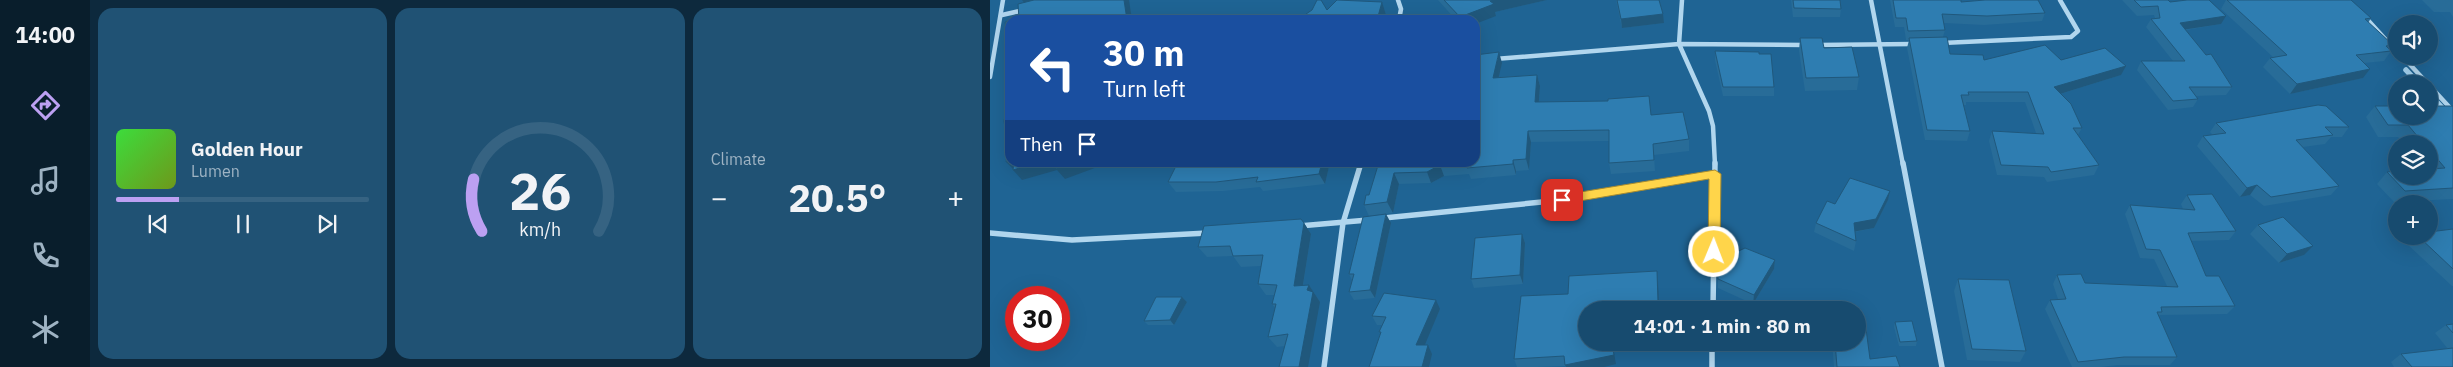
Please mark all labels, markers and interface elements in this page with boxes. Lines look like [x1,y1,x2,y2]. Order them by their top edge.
map controls [2388,15,2438,245]
button: sound [2388,15,2438,65]
text: 14:00 [15,20,75,49]
text: 30 m [1103,30,1185,76]
icon: left [1020,35,1085,100]
text: Turn left [1103,74,1186,103]
button: search [2388,75,2438,125]
icon: directions [28,88,63,123]
icon: arrive [1073,130,1101,158]
text: Then [1020,132,1063,156]
button: layers [2388,135,2438,185]
text: Golden Hour [191,137,303,161]
text: Climate [711,149,766,169]
text: 26 [509,157,571,224]
text: Lumen [191,161,240,181]
icon: music [28,163,63,198]
text: 20.5° [788,173,886,222]
text: − [711,179,727,216]
text: + [947,179,964,216]
pin [1541,179,1583,221]
icon: arrive [1548,186,1576,214]
button: + [2388,195,2438,245]
icon: previous [144,210,172,238]
icon: pause [229,210,257,238]
icon: next [313,210,341,238]
text: km/h [519,218,561,241]
position arrow [1687,225,1739,277]
icon: phone [28,238,63,273]
speed limit sign: 30 [1005,286,1070,351]
icon: climate [28,312,63,347]
text: 14:01 · 1 min · 80 m [1633,314,1811,338]

